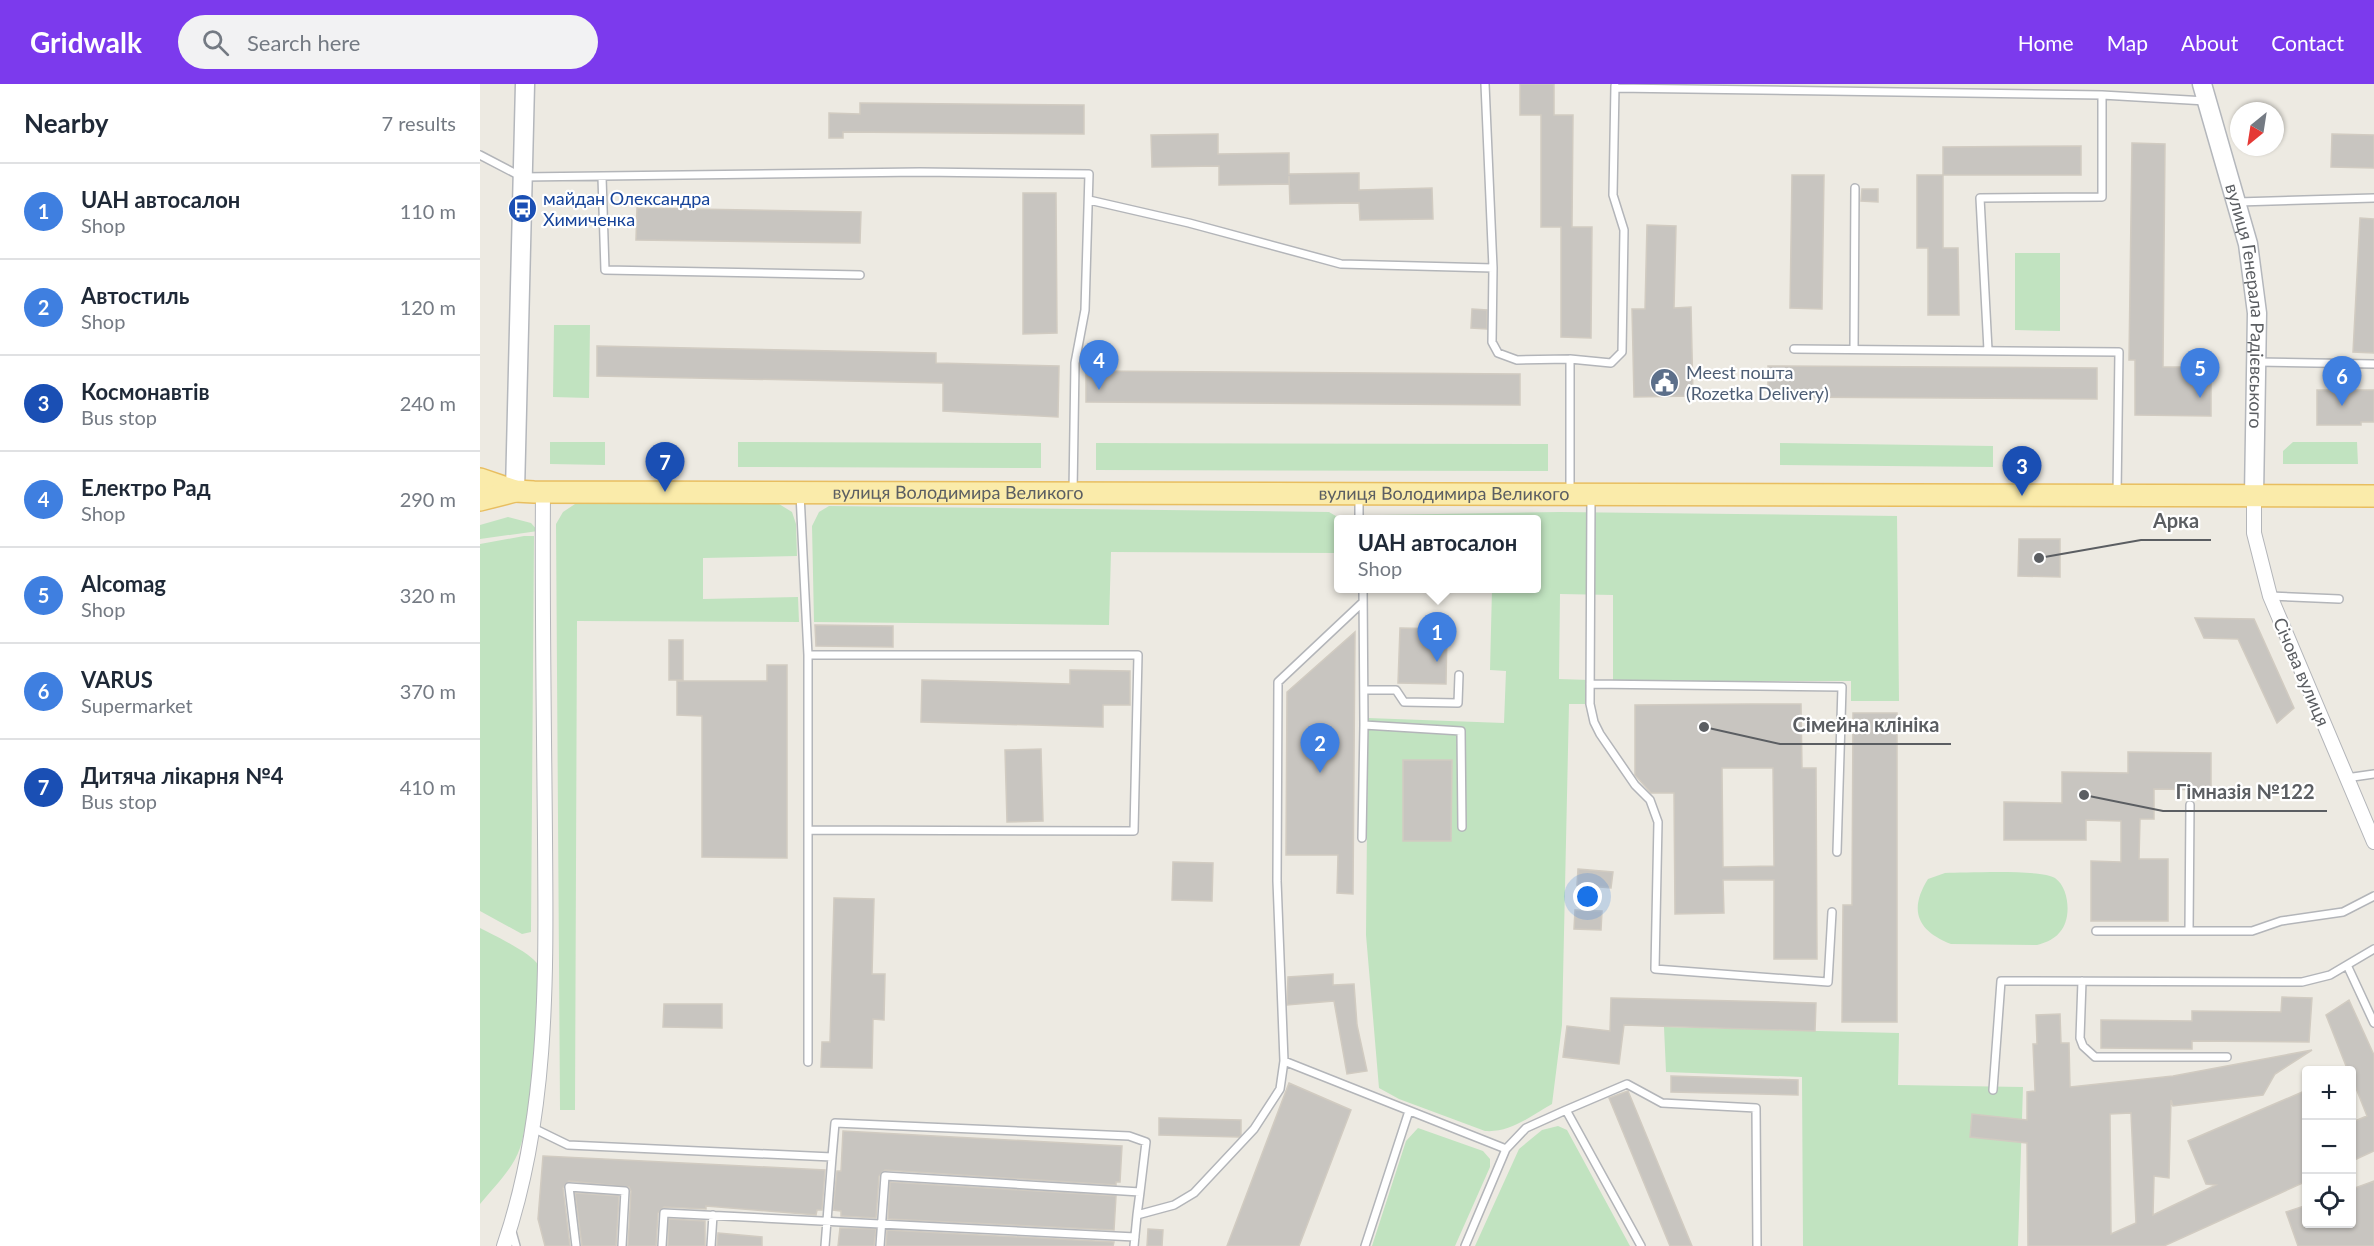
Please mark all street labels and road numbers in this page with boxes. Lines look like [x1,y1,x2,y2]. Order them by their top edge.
street label: вулиця Генерала Радієвського [2221,181,2269,429]
street label: вулиця Володимира Великого [833,481,1083,503]
street label: вулиця Володимира Великого [1319,482,1569,504]
street label: Січова вулиця [2269,614,2335,729]

